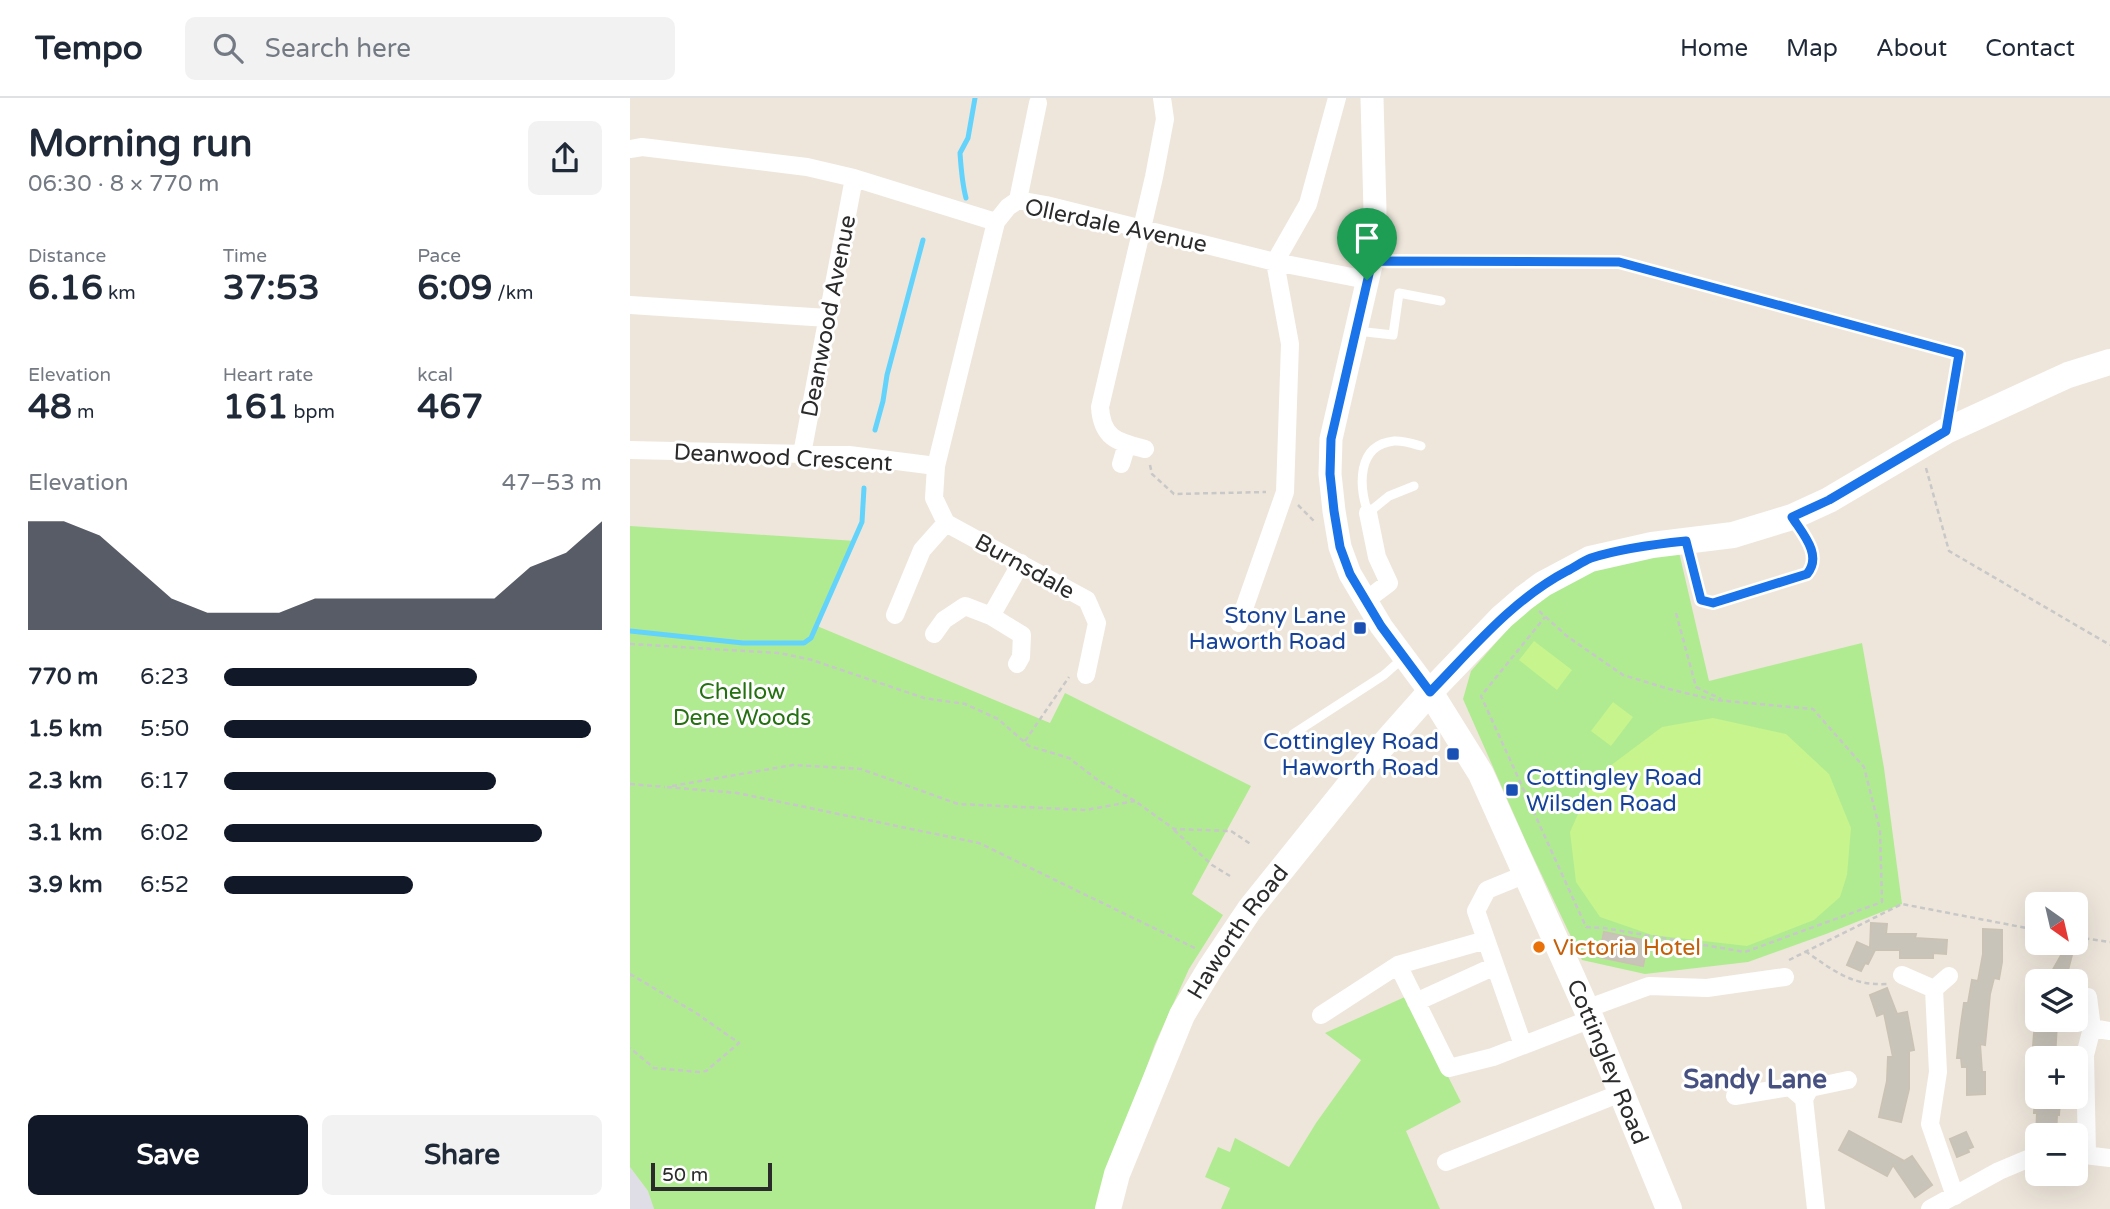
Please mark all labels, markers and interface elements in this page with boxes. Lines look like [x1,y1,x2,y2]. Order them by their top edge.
search box [185,17,675,80]
text: Tempo [35,29,143,68]
icon: search [209,29,247,67]
text: Search here [265,33,411,64]
text: Home [1680,34,1748,63]
text: Map [1786,34,1838,63]
text: About [1876,34,1947,63]
text: Contact [1985,34,2075,63]
text: Morning run [28,121,252,167]
button: share [528,121,602,195]
text: 06:30 · 8 × 770 m [28,170,219,198]
street label: Ollerdale Avenue [1022,193,1210,259]
pin [1337,208,1397,280]
street label: Deanwood Avenue [796,213,862,420]
icon: arrive [1348,219,1386,257]
text: Distance [28,245,106,267]
text: Time [223,245,267,267]
text: Pace [417,245,461,267]
text: 6.16 [28,267,103,309]
text: 37:53 [223,267,320,309]
text: 6:09 [417,267,492,309]
text: km [103,282,136,304]
text: /km [492,282,534,304]
text: Elevation [28,364,111,386]
text: Heart rate [223,364,313,386]
text: kcal [417,364,453,386]
text: 48 [28,386,72,428]
text: 161 [223,386,289,428]
text: 467 [417,386,483,428]
text: m [72,401,94,423]
text: bpm [289,401,335,423]
street label: Deanwood Crescent [673,438,893,478]
text: Elevation [28,469,129,497]
text: 47–53 m [502,469,602,497]
street label: Burnsdale [970,528,1079,606]
place label: Stony Lane Haworth Road [1188,602,1346,656]
marker: Stony Lane Haworth Road [1352,620,1368,636]
text: 770 m [28,663,98,691]
text: 6:23 [140,663,189,691]
park label: Chellow Dene Woods [673,678,811,732]
text: 1.5 km [28,715,103,743]
text: 5:50 [140,715,189,743]
place label: Cottingley Road Haworth Road [1263,728,1439,782]
marker: Cottingley Road Haworth Road [1445,746,1461,762]
place label: Cottingley Road Wilsden Road [1526,764,1702,818]
text: 2.3 km [28,767,103,795]
text: 6:17 [140,767,189,795]
marker: Cottingley Road Wilsden Road [1504,782,1520,798]
text: 3.1 km [28,819,103,847]
text: 6:02 [140,819,189,847]
street label: Haworth Road [1182,860,1295,1005]
text: 3.9 km [28,871,103,899]
text: 6:52 [140,871,189,899]
north arrow [2025,892,2088,956]
map controls [2025,892,2088,1186]
place label: Victoria Hotel [1553,934,1701,962]
marker: Victoria Hotel [1531,939,1547,955]
button: layers [2025,969,2088,1032]
street label: Cottingley Road [1560,975,1654,1149]
button: + [2025,1046,2088,1109]
district label: Sandy Lane [1683,1064,1827,1095]
button: Save [28,1115,308,1195]
button: Share [322,1115,602,1195]
button: − [2025,1123,2088,1186]
scale bar [651,1160,772,1192]
text: 50 m [662,1164,708,1186]

